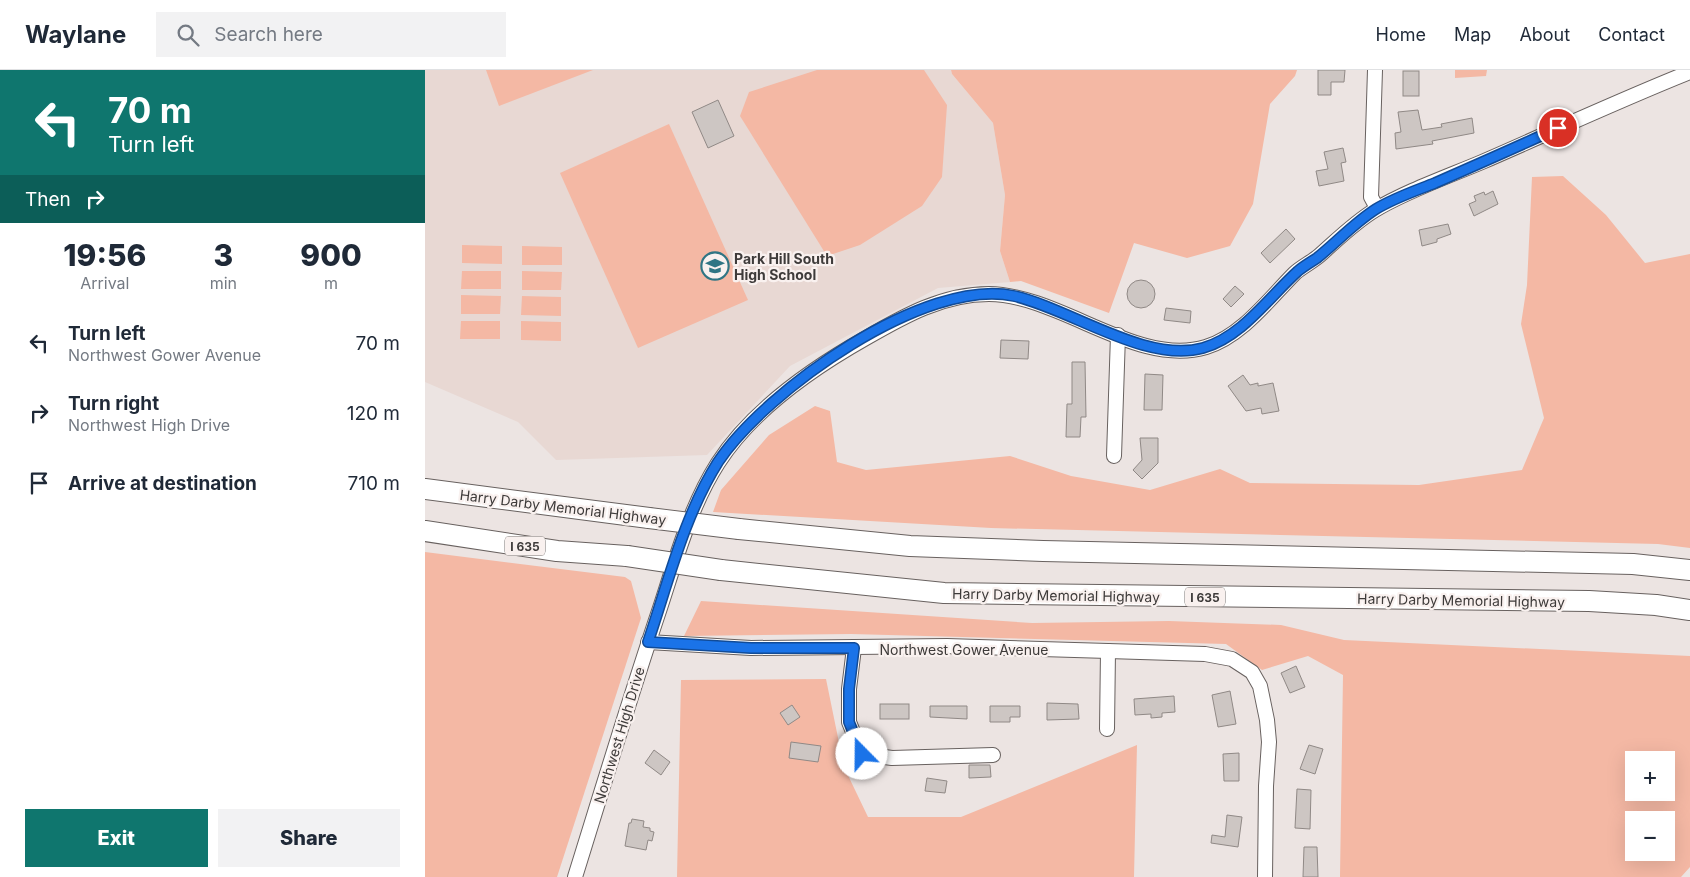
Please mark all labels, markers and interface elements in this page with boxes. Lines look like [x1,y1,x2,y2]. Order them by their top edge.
search box [156,12,506,57]
text: Waylane [25,20,126,49]
icon: search [174,21,202,49]
text: Search here [214,23,323,46]
text: Home [1376,24,1426,45]
text: Map [1454,24,1491,45]
text: About [1519,24,1570,45]
text: Contact [1598,24,1665,45]
text: 70 m [108,89,192,131]
icon: left [25,90,90,155]
pin [1537,107,1579,149]
icon: arrive [1544,114,1572,142]
text: Turn left [108,131,194,157]
icon: right [81,185,109,213]
text: Then [25,188,71,211]
text: 19:56 [63,237,146,273]
text: 3 [213,237,233,273]
text: 900 [300,237,362,273]
place label: Park Hill South High School [734,250,834,283]
school or university icon: Park Hill South High School [700,251,730,281]
text: Arrival [80,273,129,293]
text: min [210,273,237,293]
text: m [324,273,338,293]
text: Turn left [68,322,146,345]
icon: left [25,329,53,357]
text: 70 m [356,332,400,355]
text: Northwest Gower Avenue [68,345,261,365]
text: Turn right [68,392,159,415]
icon: right [25,399,53,427]
text: 120 m [347,402,400,425]
text: Northwest High Drive [68,415,230,435]
icon: arrive [25,469,53,497]
text: Arrive at destination [68,472,257,495]
text: 710 m [348,472,400,495]
street label: Harry Darby Memorial Highway [459,486,667,528]
road number: I 635 [505,536,545,556]
street label: Harry Darby Memorial Highway [952,585,1160,605]
road number: I 635 [1185,588,1225,606]
street label: Harry Darby Memorial Highway [1357,590,1565,610]
street label: Northwest Gower Avenue [880,641,1048,658]
street label: Northwest High Drive [590,665,648,805]
position arrow [835,727,887,779]
map controls [1625,751,1675,861]
button: + [1625,751,1675,801]
button: Exit [25,809,208,867]
button: Share [218,809,400,867]
button: − [1625,811,1675,861]

